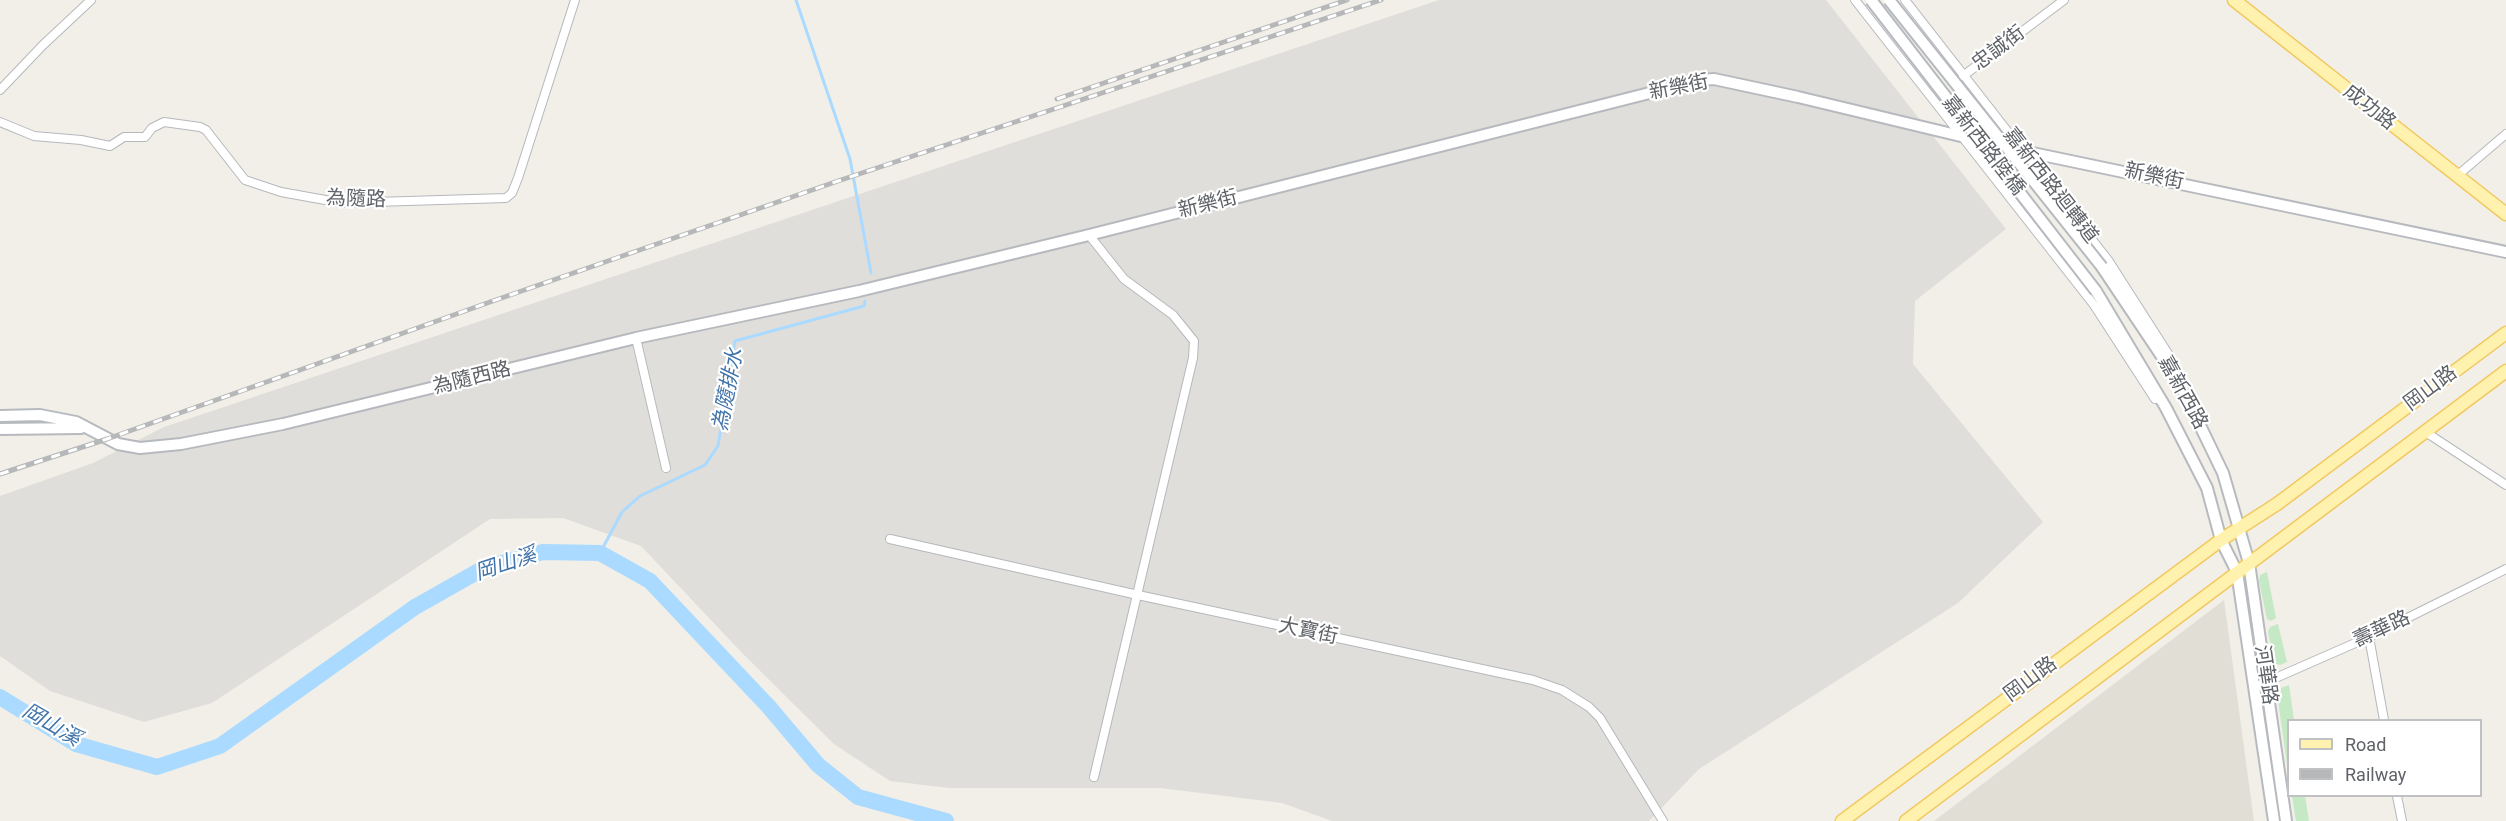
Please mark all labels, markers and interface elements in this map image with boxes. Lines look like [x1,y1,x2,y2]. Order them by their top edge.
street label: 忠誠街 [1968,21,2030,77]
street label: 新樂街 [1647,70,1711,106]
street label: 成功路 [2338,80,2400,136]
street label: 嘉新西路陸橋 [1937,91,2029,201]
street label: 嘉新西路迴轉道 [1997,123,2103,249]
street label: 新樂街 [2122,159,2186,195]
street label: 新樂街 [1176,186,1240,224]
street label: 為隨路 [326,187,386,213]
water label: 為隨排水 [709,346,749,434]
street label: 嘉新西路 [2152,352,2212,434]
street label: 為隨西路 [430,358,514,400]
street label: 岡山路 [2400,361,2462,417]
water label: 岡山溪 [472,543,540,587]
street label: 壽華路 [2350,606,2414,654]
street label: 大寶街 [1276,614,1340,650]
street label: 河華路 [2249,644,2281,706]
street label: 岡山路 [2000,652,2062,708]
water label: 岡山溪 [17,699,85,753]
legend [2287,719,2482,797]
text: Road [2345,734,2386,755]
text: Railway [2345,764,2406,785]

